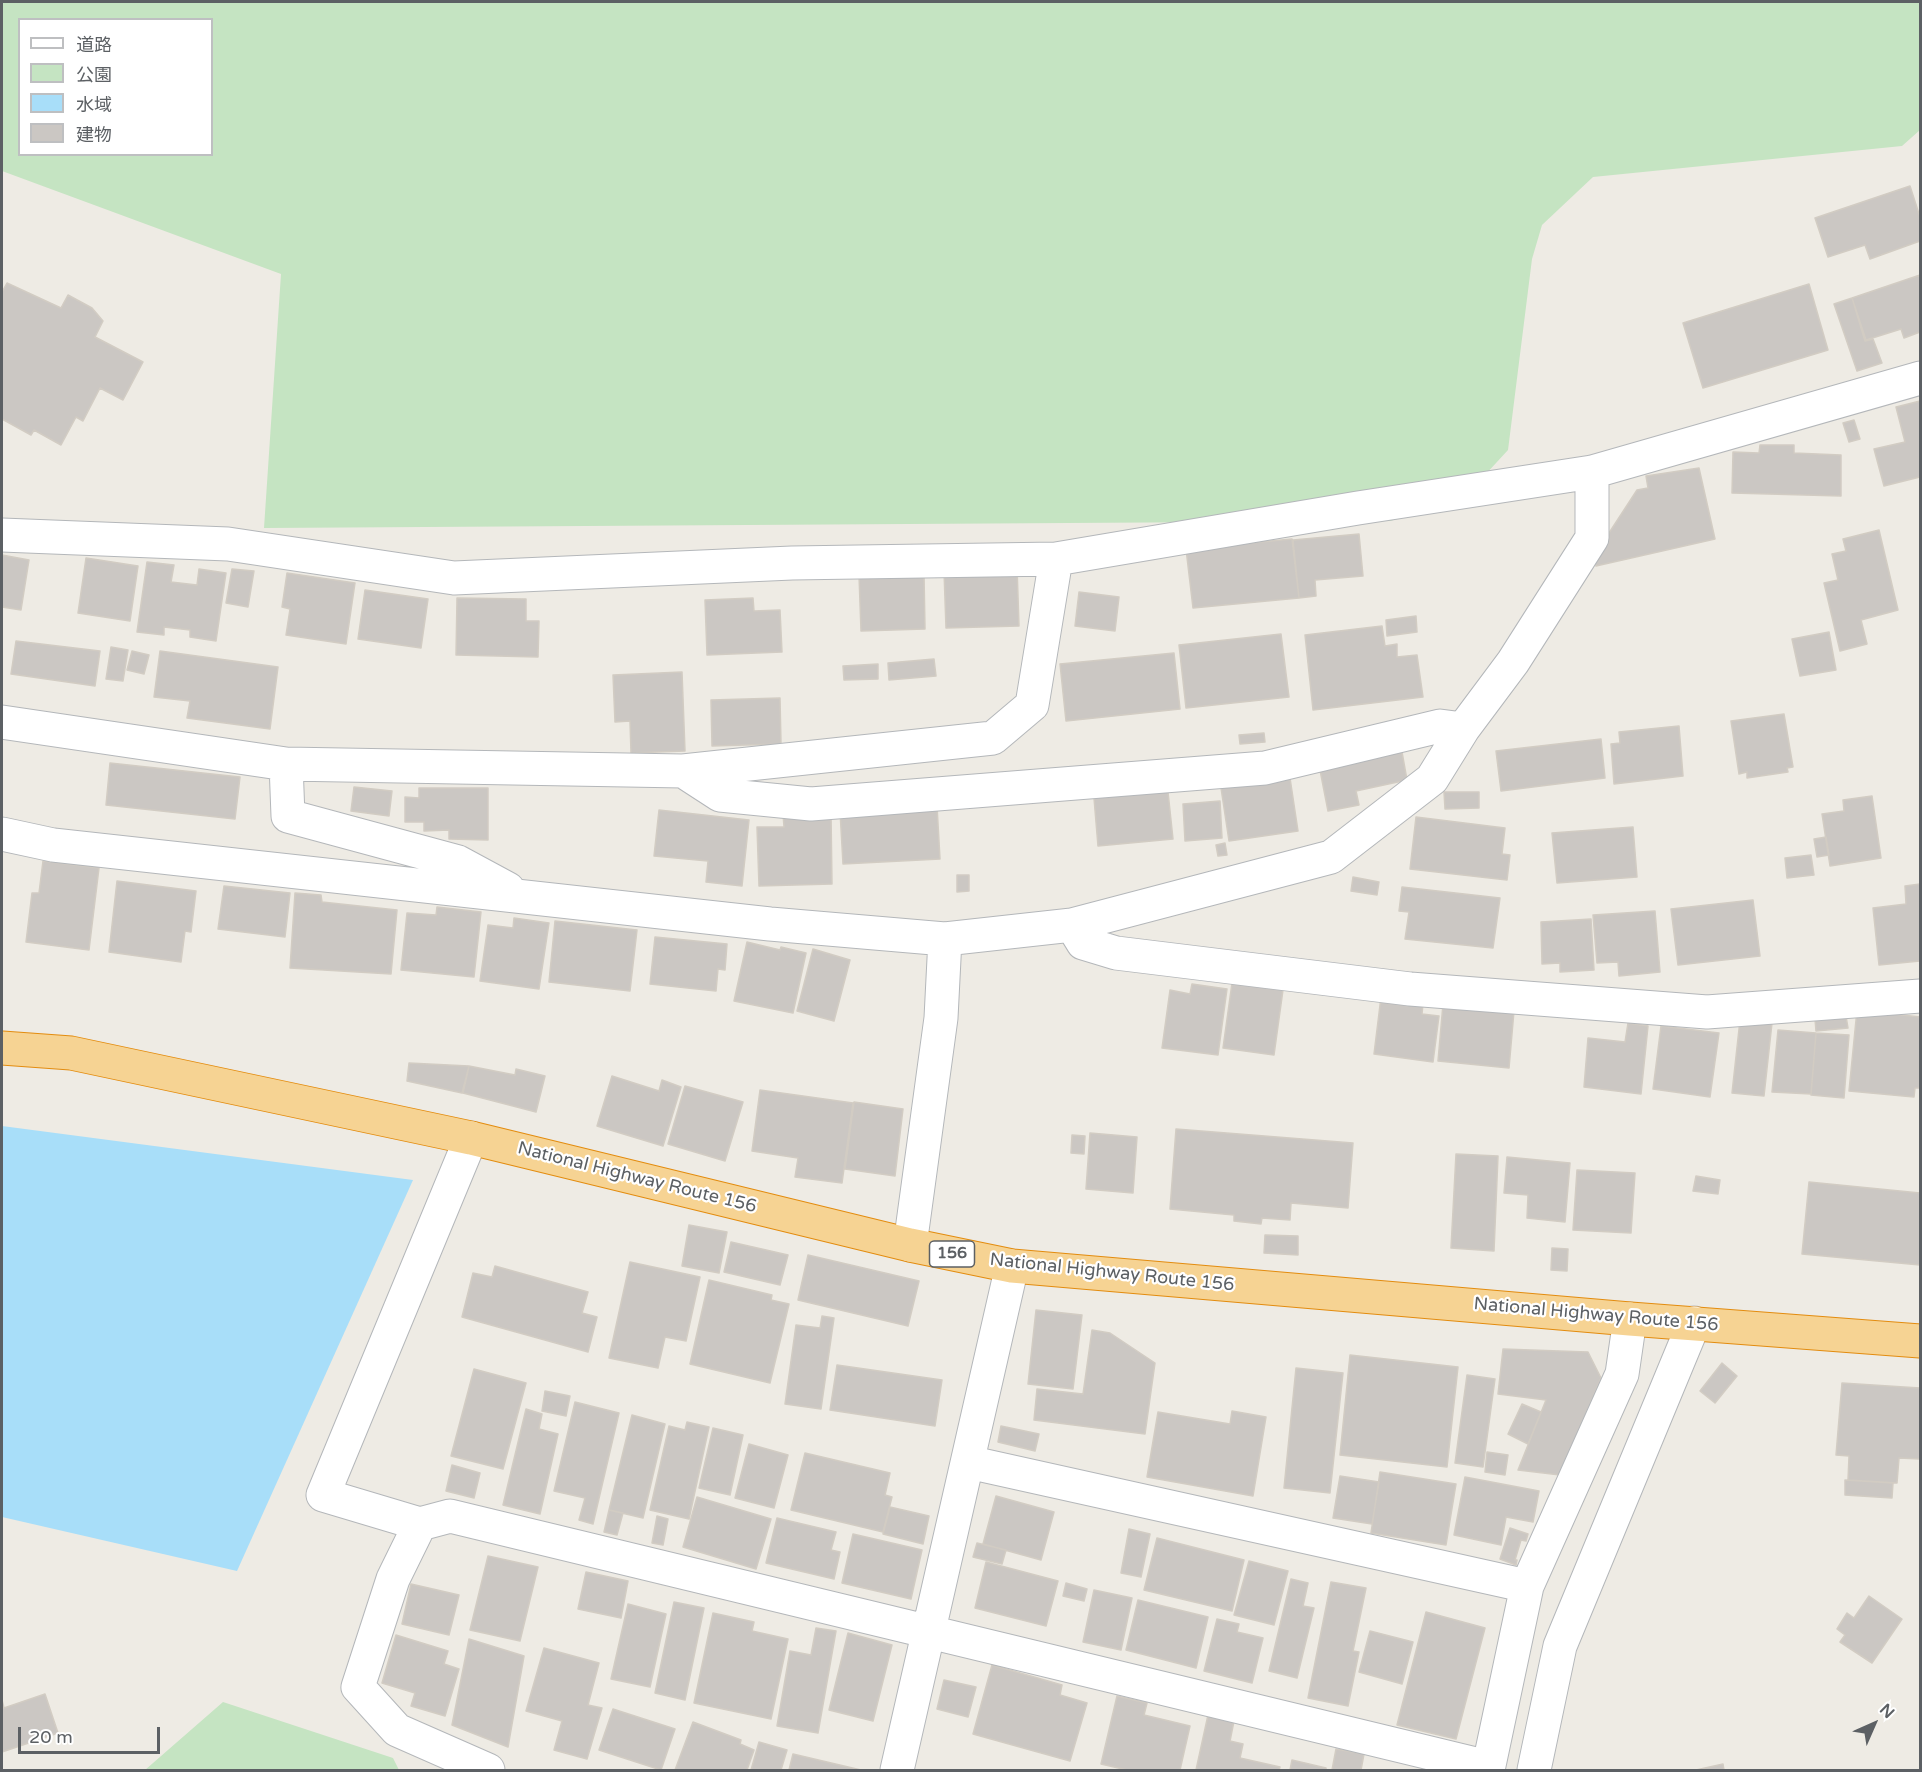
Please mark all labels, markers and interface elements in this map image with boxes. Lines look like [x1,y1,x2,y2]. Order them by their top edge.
legend [18,18,213,156]
text: 道路 [76,34,112,56]
text: 公園 [76,64,112,86]
text: 水域 [76,94,112,116]
text: 建物 [76,124,112,146]
street label: National Highway Route 156 [515,1138,759,1218]
road number: 156 [930,1241,974,1267]
street label: National Highway Route 156 [989,1249,1235,1297]
street label: National Highway Route 156 [1473,1294,1719,1336]
north arrow [1844,1694,1904,1754]
text: N [1875,1700,1898,1723]
scale bar [21,1715,164,1753]
text: 20 m [29,1726,73,1748]

